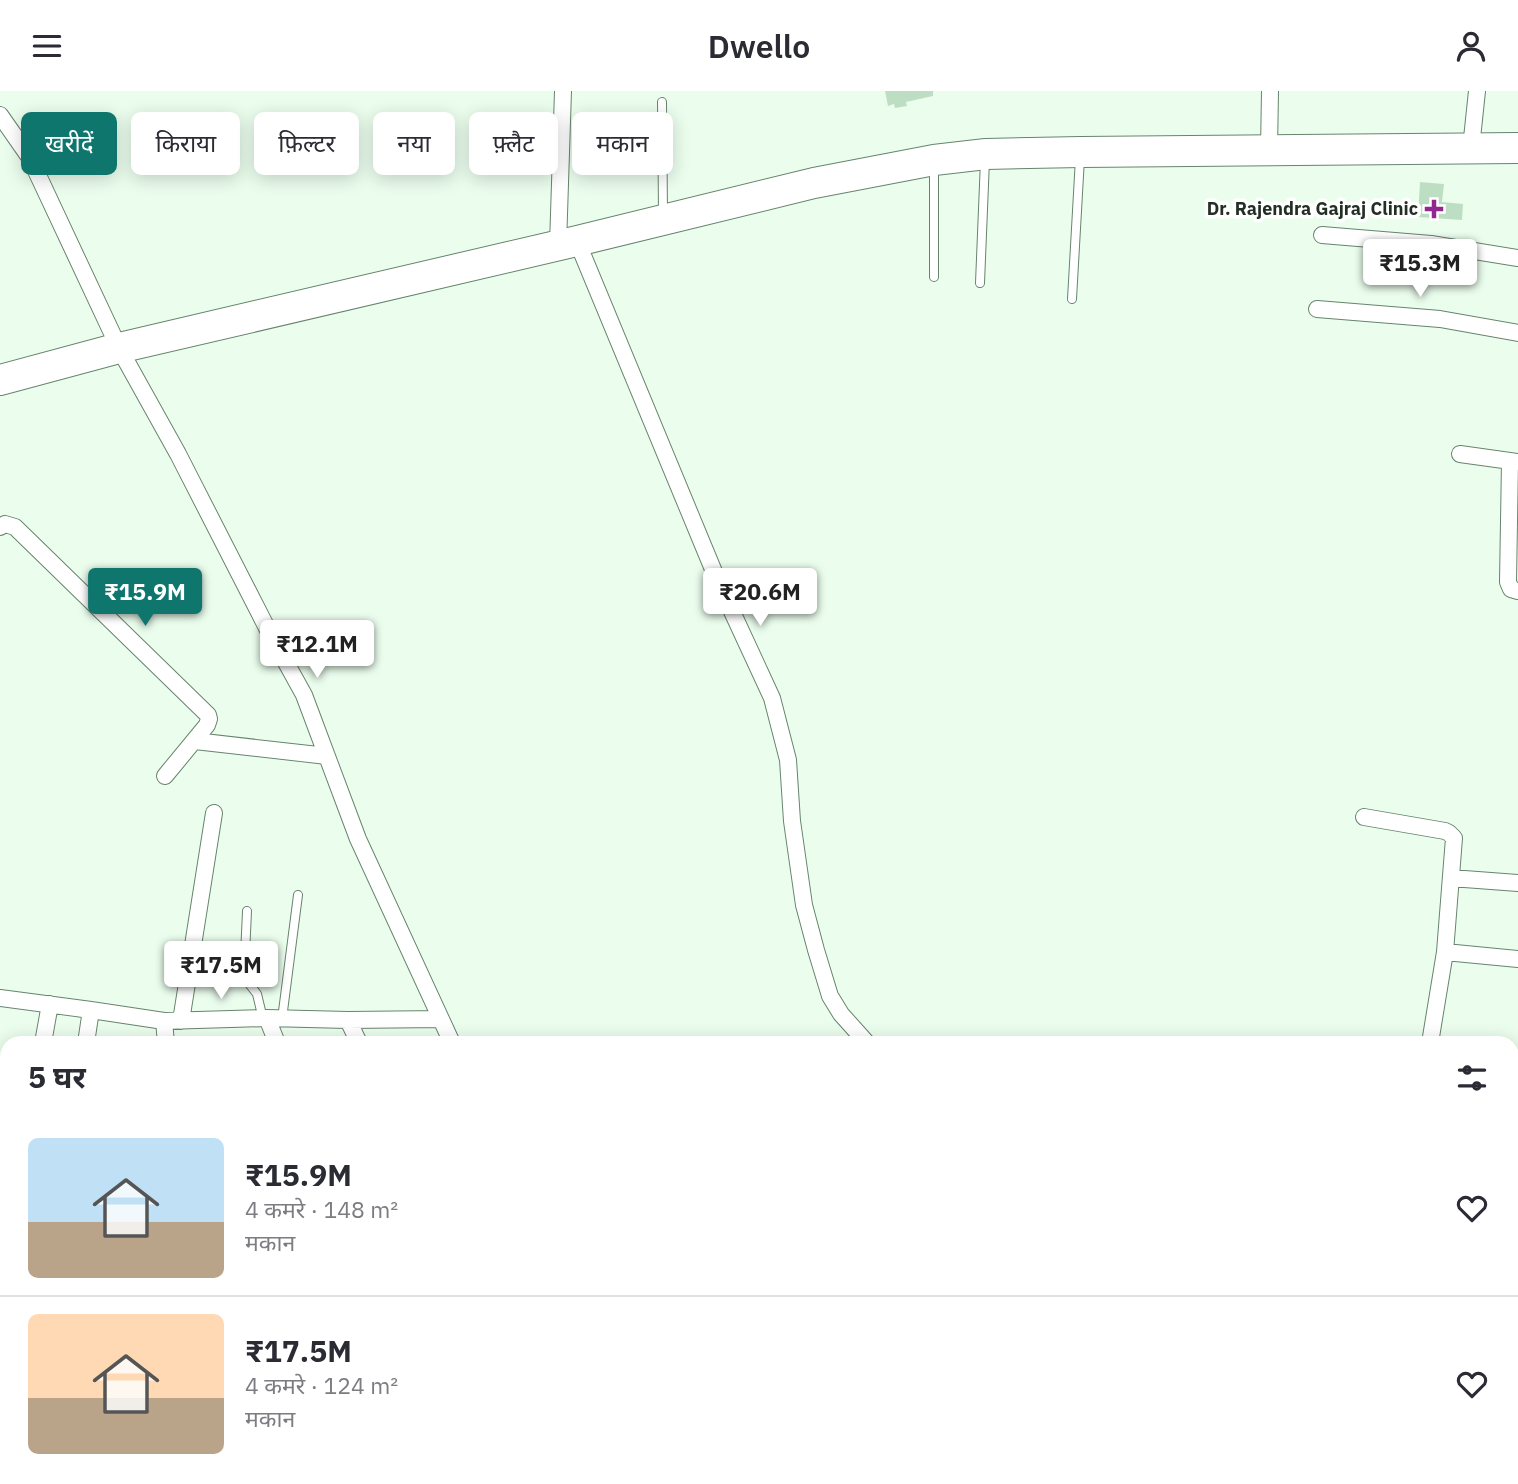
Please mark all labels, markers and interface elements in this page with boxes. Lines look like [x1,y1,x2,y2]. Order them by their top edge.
text: Dwello [708,25,810,67]
icon: menu [28,27,66,65]
icon: person [1452,27,1490,65]
chip: खरीदें [21,112,117,175]
chip: किराया [131,112,240,175]
chip: फ़िल्टर [254,112,359,175]
chip: नया [373,112,455,175]
chip: फ़्लैट [469,112,558,175]
chip: मकान [572,112,673,175]
place label: Dr. Rajendra Gajraj Clinic [1207,197,1418,220]
marker: Dr. Rajendra Gajraj Clinic [1424,199,1444,219]
pin: ₹15.3M [1363,239,1477,299]
text: ₹15.3M [1379,247,1461,277]
pin: ₹15.9M [88,568,202,628]
pin: ₹20.6M [703,568,817,628]
text: ₹15.9M [104,576,186,606]
text: ₹20.6M [719,576,801,606]
pin: ₹12.1M [260,621,374,680]
text: ₹12.1M [276,628,358,658]
pin: ₹17.5M [164,941,278,1001]
text: ₹17.5M [180,949,262,979]
text: 5 घर [28,1057,86,1096]
icon: filters [1453,1059,1491,1097]
text: ₹15.9M [245,1155,352,1194]
icon: home [84,1166,168,1250]
icon: heart [1453,1189,1491,1227]
text: 4 कमरे · 148 m² [245,1194,398,1224]
text: मकान [245,1227,295,1257]
text: ₹17.5M [245,1331,352,1370]
icon: home [84,1342,168,1426]
icon: heart [1453,1365,1491,1403]
text: 4 कमरे · 124 m² [245,1370,398,1400]
text: मकान [245,1403,295,1433]

